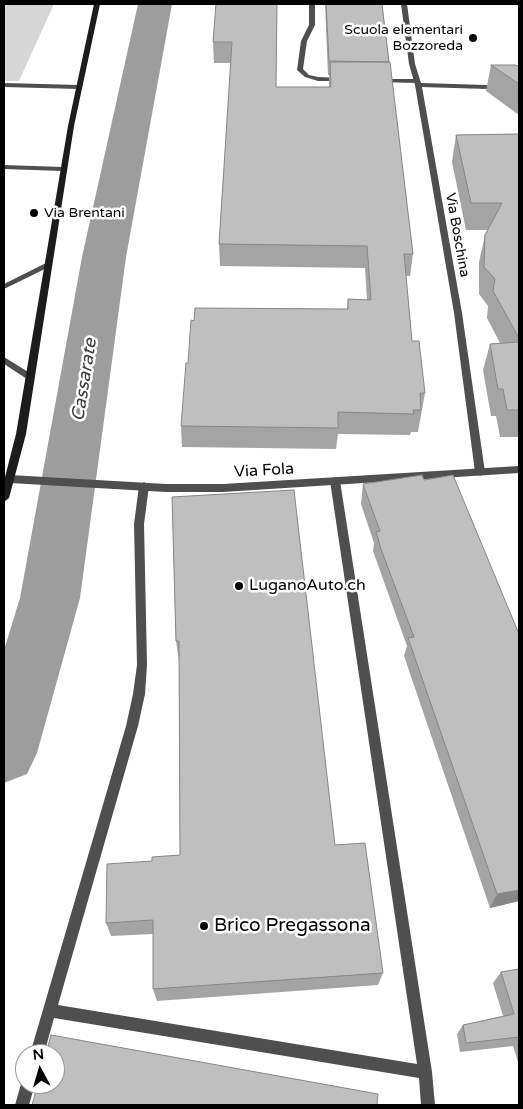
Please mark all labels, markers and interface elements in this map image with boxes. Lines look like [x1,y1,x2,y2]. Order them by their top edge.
place label: Scuola elementari Bozzoreda [344,22,463,54]
marker: Scuola elementari Bozzoreda [467,32,479,44]
street label: Via Boschina [441,192,473,278]
place label: Via Brentani [44,205,125,221]
marker: Via Brentani [28,207,40,219]
water label: Cassarate [68,337,102,423]
street label: Via Fola [234,460,294,482]
place label: LuganoAuto.ch [249,576,366,596]
marker: LuganoAuto.ch [233,580,245,592]
place label: Brico Pregassona [214,915,371,937]
marker: Brico Pregassona [198,920,210,932]
north arrow [15,1044,65,1094]
text: N [32,1046,45,1064]

